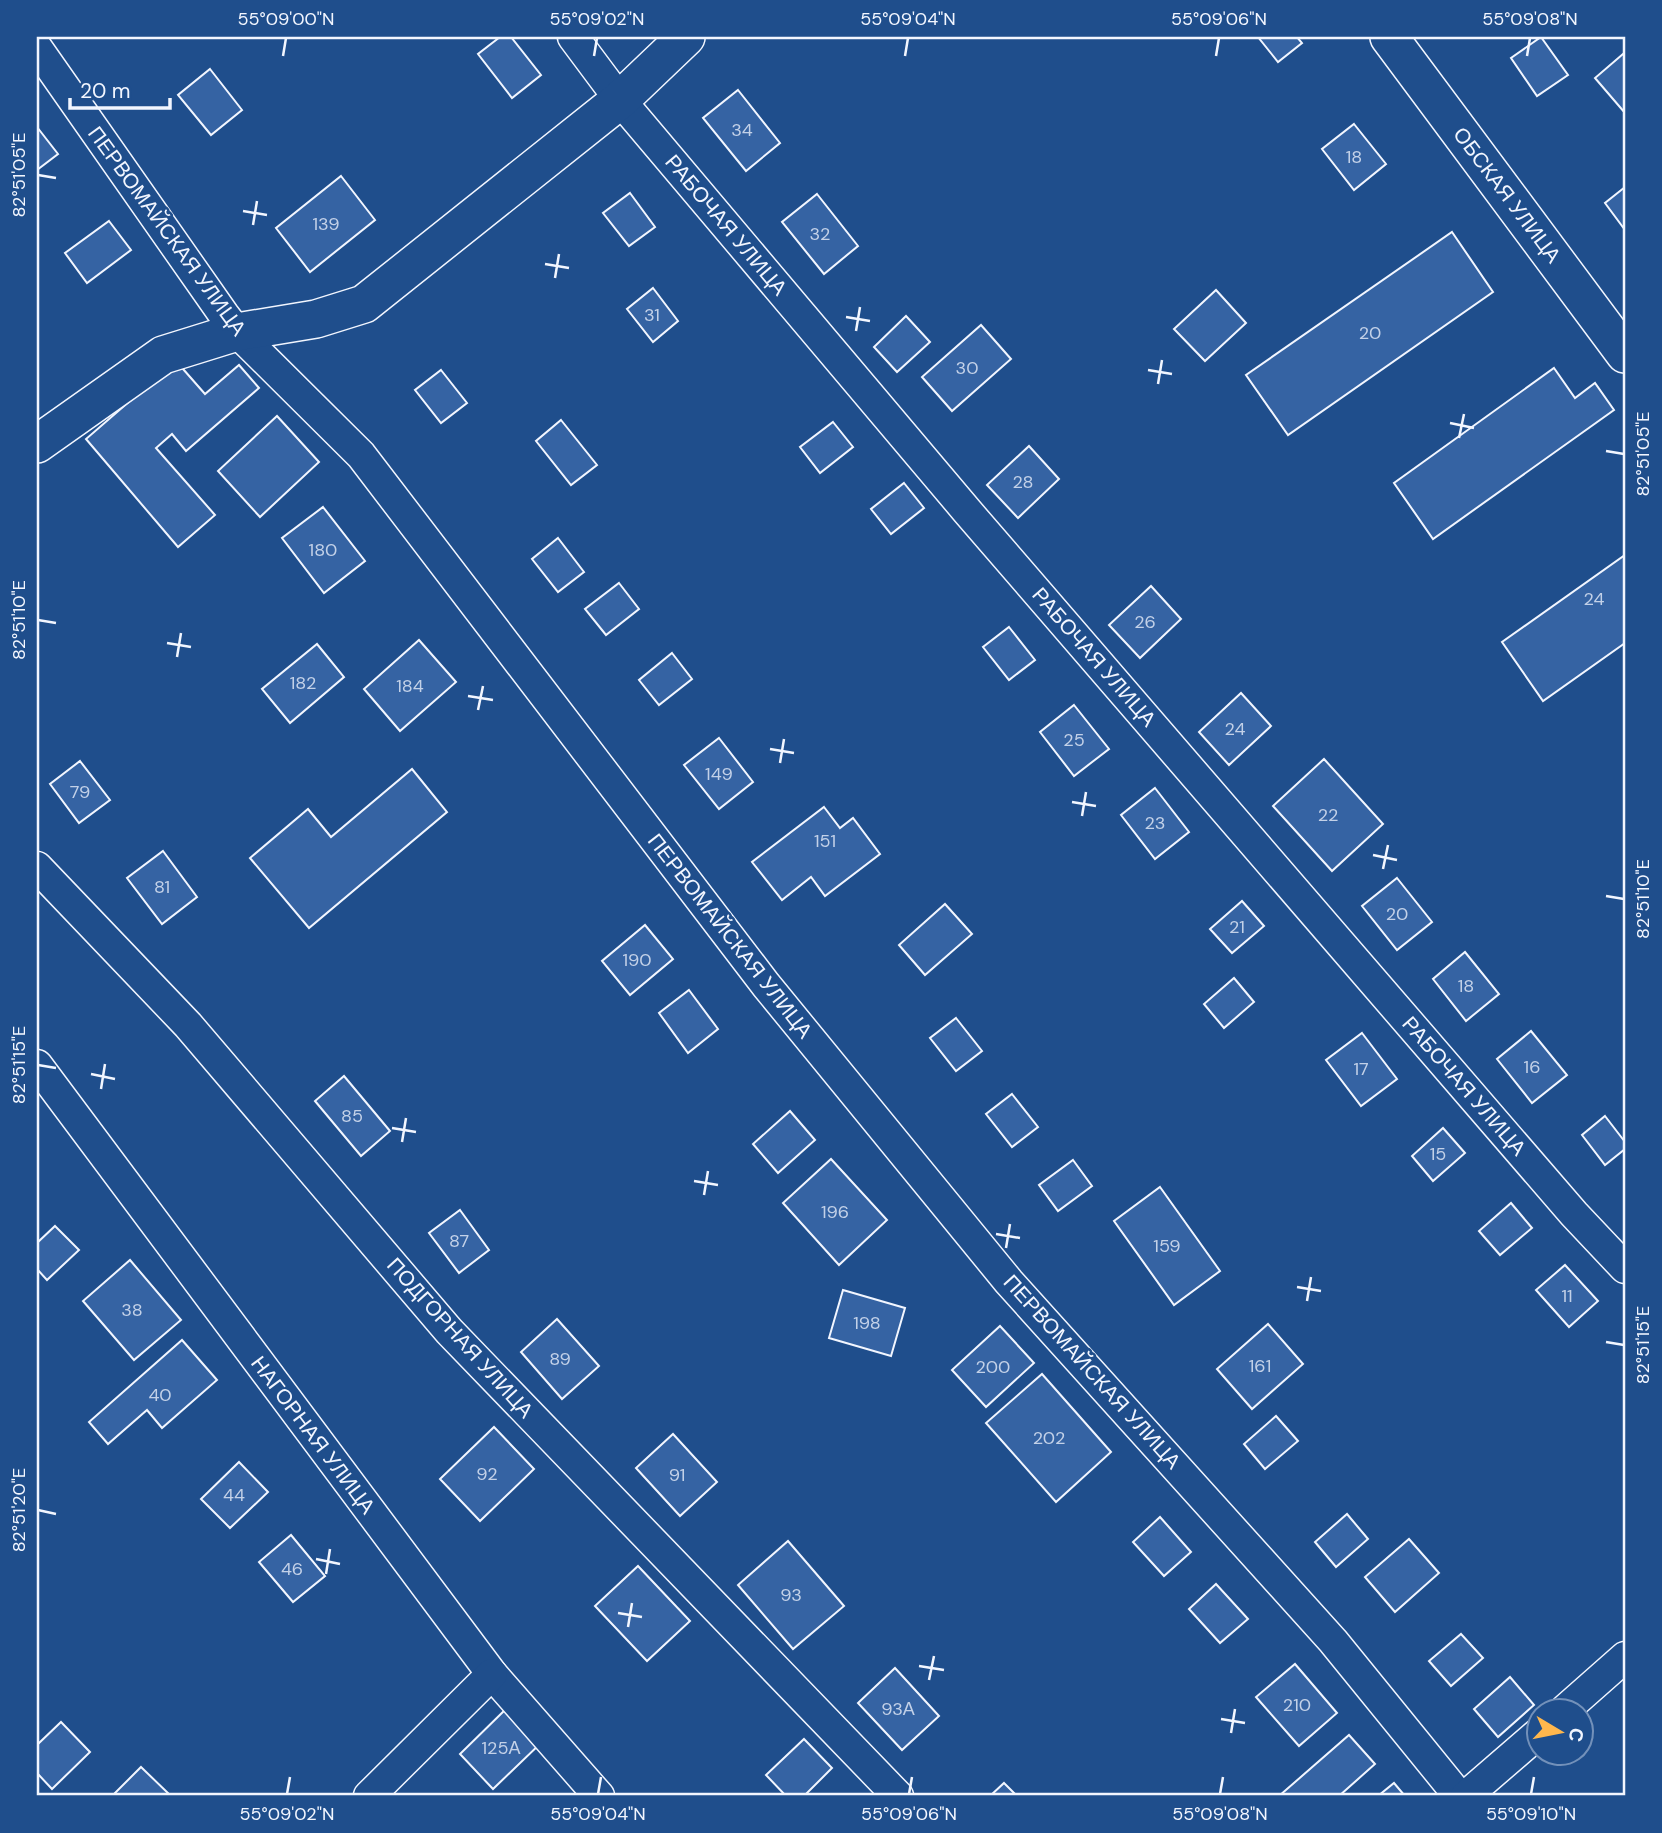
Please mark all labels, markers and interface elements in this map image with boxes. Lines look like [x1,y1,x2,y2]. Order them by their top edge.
text: 55°09'00"N [238,7,334,31]
text: 55°09'02"N [550,7,644,31]
text: 55°09'04"N [860,7,956,31]
text: 55°09'06"N [1171,7,1267,31]
text: 55°09'08"N [1482,7,1578,31]
scale bar [70,66,170,110]
text: 20 m [80,77,131,105]
house number: 34 [731,118,753,142]
street label: ПЕРВОМАЙСКАЯ УЛИЦА [81,121,253,341]
street label: ОБСКАЯ УЛИЦА [1447,121,1567,269]
text: 82°51'05"E [7,132,31,218]
house number: 18 [1346,145,1362,169]
street label: РАБОЧАЯ УЛИЦА [659,149,793,301]
house number: 139 [312,212,340,236]
house number: 32 [809,222,831,246]
house number: 31 [644,303,660,327]
house number: 20 [1359,321,1381,345]
house number: 30 [956,356,978,380]
text: 82°51'05"E [1631,411,1655,497]
house number: 28 [1012,470,1034,494]
house number: 180 [309,538,337,562]
text: 82°51'10"E [7,580,31,660]
street label: РАБОЧАЯ УЛИЦА [1026,581,1162,733]
house number: 24 [1584,587,1605,611]
house number: 26 [1134,610,1156,634]
house number: 182 [290,671,316,695]
house number: 184 [396,674,424,698]
house number: 24 [1225,717,1246,741]
house number: 25 [1063,728,1085,752]
house number: 149 [705,762,733,786]
house number: 79 [70,780,90,804]
house number: 22 [1318,803,1338,827]
house number: 23 [1144,811,1166,835]
street label: ПЕРВОМАЙСКАЯ УЛИЦА [641,828,819,1044]
house number: 151 [814,829,836,853]
text: 82°51'10"E [1631,859,1655,939]
house number: 81 [154,875,170,899]
house number: 20 [1386,902,1408,926]
house number: 21 [1229,915,1245,939]
house number: 190 [622,948,652,972]
house number: 18 [1458,974,1474,998]
street label: РАБОЧАЯ УЛИЦА [1396,1010,1532,1162]
text: 82°51'15"E [7,1026,31,1104]
house number: 16 [1524,1055,1540,1079]
house number: 17 [1353,1057,1369,1081]
house number: 85 [341,1104,363,1128]
house number: 15 [1430,1142,1446,1166]
house number: 196 [821,1200,849,1224]
house number: 87 [449,1229,469,1253]
house number: 159 [1153,1234,1181,1258]
street label: ПОДГОРНАЯ УЛИЦА [380,1252,540,1424]
street label: ПЕРВОМАЙСКАЯ УЛИЦА [997,1269,1187,1475]
house number: 11 [1561,1284,1573,1308]
house number: 38 [121,1298,143,1322]
text: 82°51'15"E [1631,1306,1655,1384]
house number: 198 [853,1311,881,1335]
house number: 89 [549,1347,571,1371]
street label: НАГОРНАЯ УЛИЦА [244,1350,382,1520]
house number: 161 [1249,1354,1271,1378]
house number: 200 [976,1355,1010,1379]
house number: 40 [148,1383,172,1407]
house number: 202 [1033,1426,1065,1450]
house number: 92 [476,1462,498,1486]
house number: 91 [669,1463,685,1487]
text: 82°51'20"E [7,1468,31,1552]
house number: 44 [223,1483,245,1507]
house number: 46 [281,1557,303,1581]
house number: 93 [780,1583,802,1607]
house number: 210 [1283,1693,1311,1717]
north arrow [1526,1696,1596,1766]
house number: 93А [881,1697,915,1721]
text: С [1563,1726,1590,1744]
house number: 125А [482,1736,520,1760]
text: 55°09'02"N [240,1802,334,1826]
text: 55°09'04"N [550,1802,646,1826]
text: 55°09'06"N [861,1802,957,1826]
text: 55°09'08"N [1172,1802,1268,1826]
text: 55°09'10"N [1486,1802,1576,1826]

